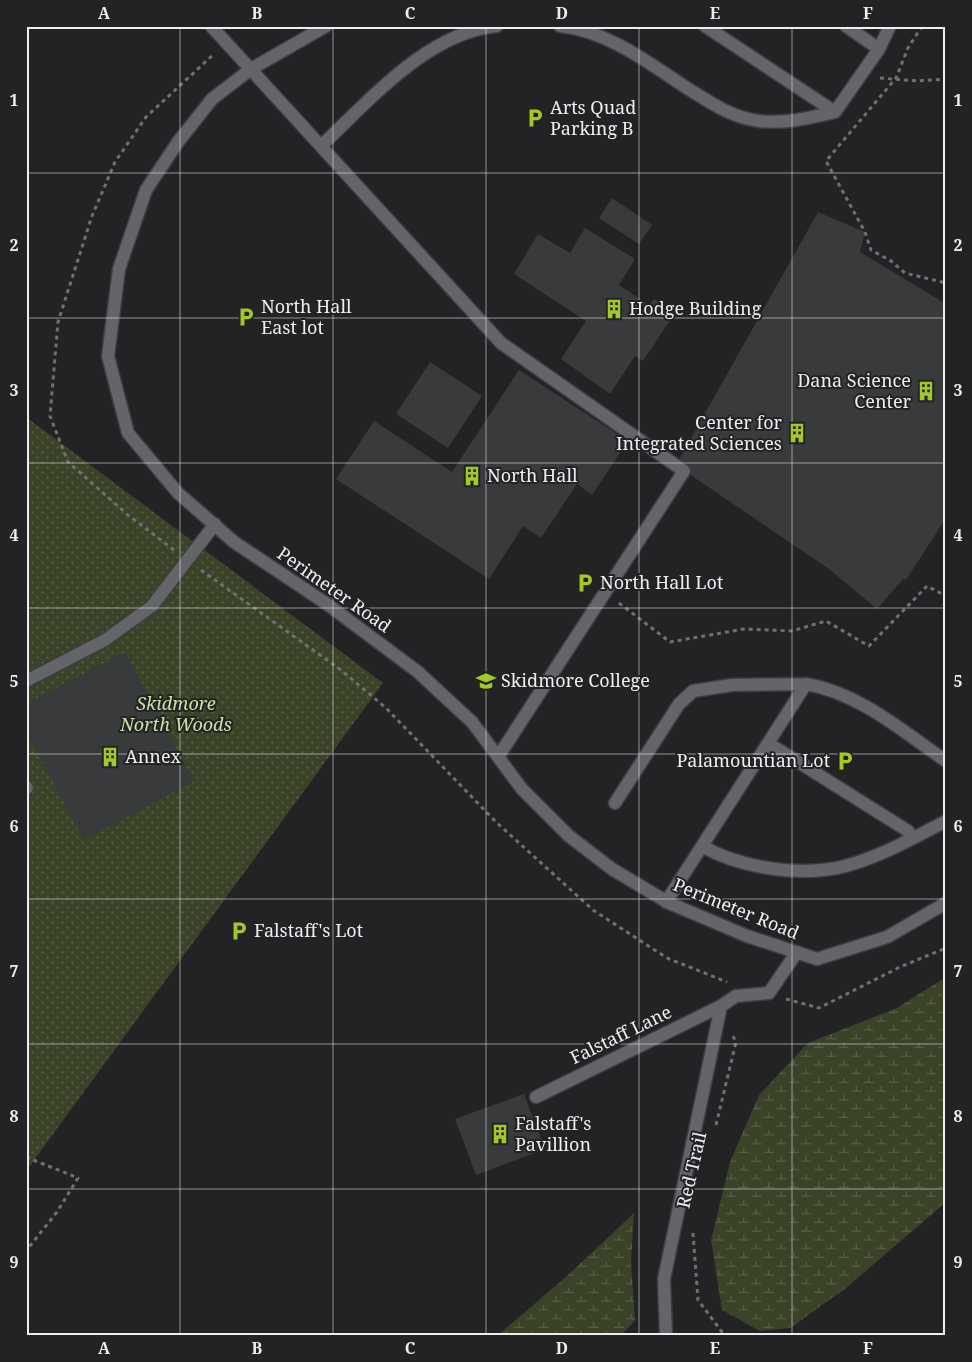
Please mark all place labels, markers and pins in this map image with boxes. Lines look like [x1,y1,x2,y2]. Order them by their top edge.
place label: Arts Quad Parking B [550,95,636,140]
parking icon: Arts Quad Parking B [524,107,546,129]
place label: North Hall East lot [261,294,352,339]
place label: Hodge Building [629,296,762,320]
building icon: Hodge Building [603,298,625,320]
parking icon: North Hall East lot [235,306,257,328]
place label: Dana Science Center [797,368,912,413]
building icon: Dana Science Center [915,380,937,402]
place label: Center for Integrated Sciences [616,410,783,455]
building icon: Center for Integrated Sciences [786,422,808,444]
place label: North Hall [487,463,578,487]
building icon: North Hall [461,465,483,487]
place label: North Hall Lot [600,570,723,594]
parking icon: North Hall Lot [574,572,596,594]
place label: Skidmore College [501,668,650,692]
school or university icon: Skidmore College [475,670,497,692]
place label: Annex [125,744,182,768]
building icon: Annex [99,746,121,768]
place label: Palamountian Lot [676,748,830,772]
parking icon: Palamountian Lot [834,750,856,772]
place label: Falstaff's Lot [254,918,363,942]
parking icon: Falstaff's Lot [228,920,250,942]
place label: Falstaff's Pavillion [515,1111,591,1156]
building icon: Falstaff's Pavillion [489,1123,511,1145]

